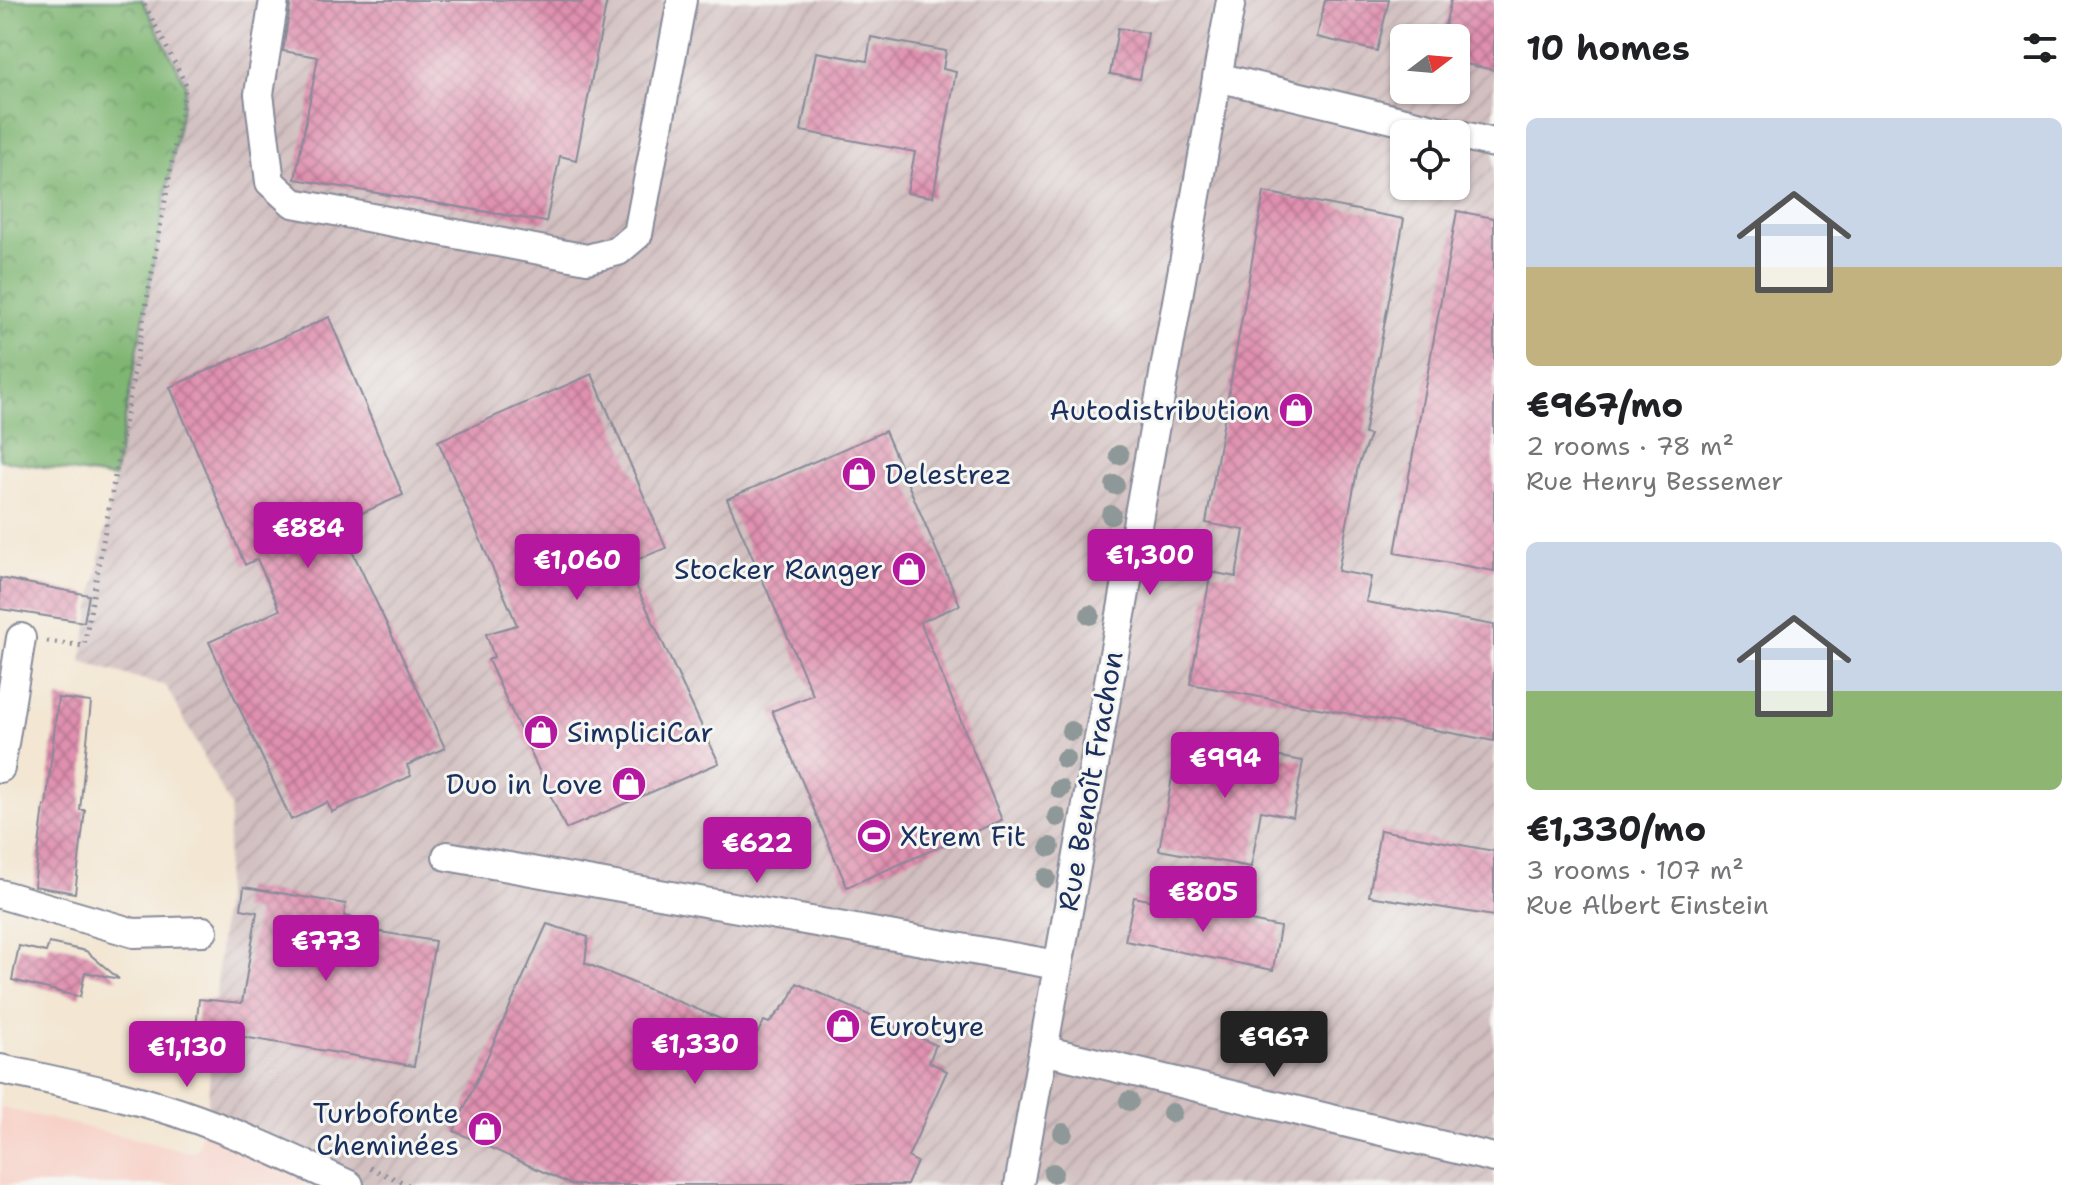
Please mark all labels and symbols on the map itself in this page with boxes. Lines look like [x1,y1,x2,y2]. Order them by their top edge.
north arrow [1390,24,1470,104]
place label: Autodistribution [1049,391,1270,429]
shop icon: Autodistribution [1277,391,1315,429]
shop icon: Delestrez [840,455,878,493]
place label: Delestrez [885,455,1012,493]
pin: €884 [261,502,355,570]
pin: €1,300 [1085,529,1215,597]
pin: €1,060 [512,534,642,602]
place label: Stocker Ranger [674,550,883,588]
shop icon: Stocker Ranger [890,550,928,588]
street label: Rue Benoît Frachon [1048,648,1132,914]
shop icon: SimpliciCar [522,713,560,751]
place label: SimpliciCar [567,713,713,751]
pin: €994 [1178,732,1272,800]
place label: Duo in Love [446,765,603,803]
shop icon: Duo in Love [610,765,648,803]
pin: €622 [710,817,804,885]
sports icon: Xtrem Fit [855,817,893,855]
place label: Xtrem Fit [900,817,1026,855]
pin: €805 [1156,866,1250,934]
pin: €773 [279,915,373,983]
shop icon: Eurotyre [824,1007,862,1045]
place label: Eurotyre [869,1007,985,1045]
pin: €967 [1227,1011,1321,1079]
pin: €1,330 [630,1018,760,1086]
pin: €1,130 [122,1021,252,1089]
place label: Turbofonte Cheminées [313,1094,459,1164]
shop icon: Turbofonte Cheminées [466,1110,504,1148]

